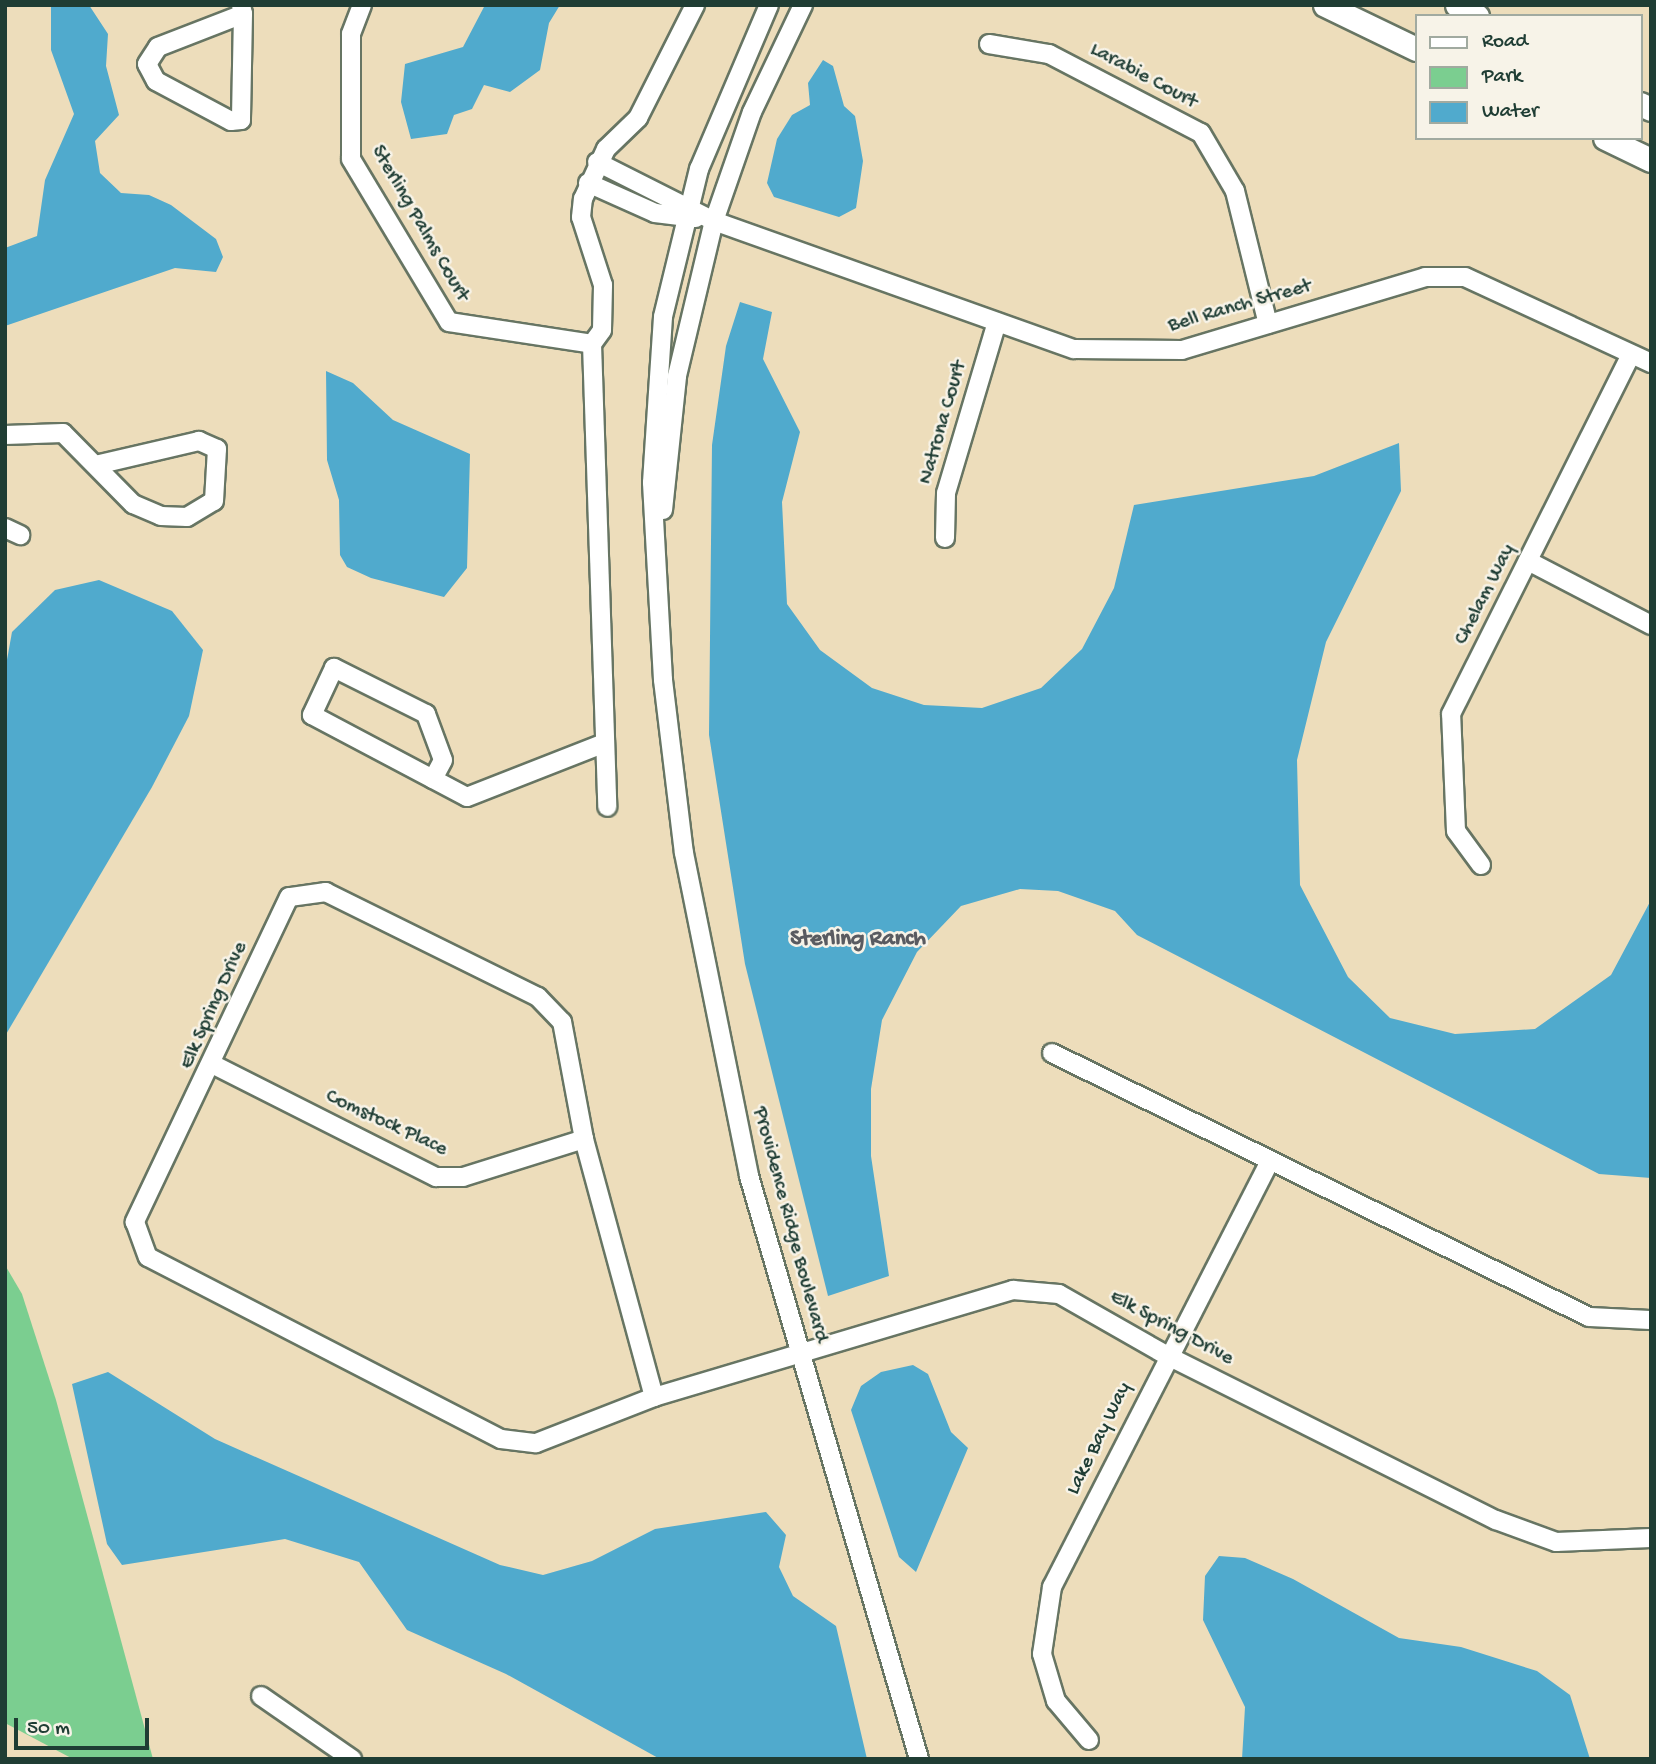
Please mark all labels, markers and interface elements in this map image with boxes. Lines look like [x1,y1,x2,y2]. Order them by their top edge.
legend [1414,14,1642,140]
text: Road [1482,30,1528,55]
street label: Larabie Court [1085,38,1201,116]
text: Park [1482,65,1522,90]
text: Water [1482,100,1538,125]
street label: Sterling Palms Court [364,141,474,307]
street label: Bell Ranch Street [1165,275,1315,339]
street label: Natrona Court [914,358,974,488]
street label: Chelam Way [1450,540,1522,650]
district label: Sterling Ranch [790,926,926,954]
street label: Elk Spring Drive [176,938,254,1074]
street label: Comstock Place [321,1085,451,1163]
street label: Providence Ridge Boulevard [745,1104,833,1346]
street label: Elk Spring Drive [1105,1286,1237,1372]
street label: Lake Bay Way [1062,1379,1138,1499]
scale bar [18,1704,152,1748]
text: 50 m [27,1717,70,1742]

